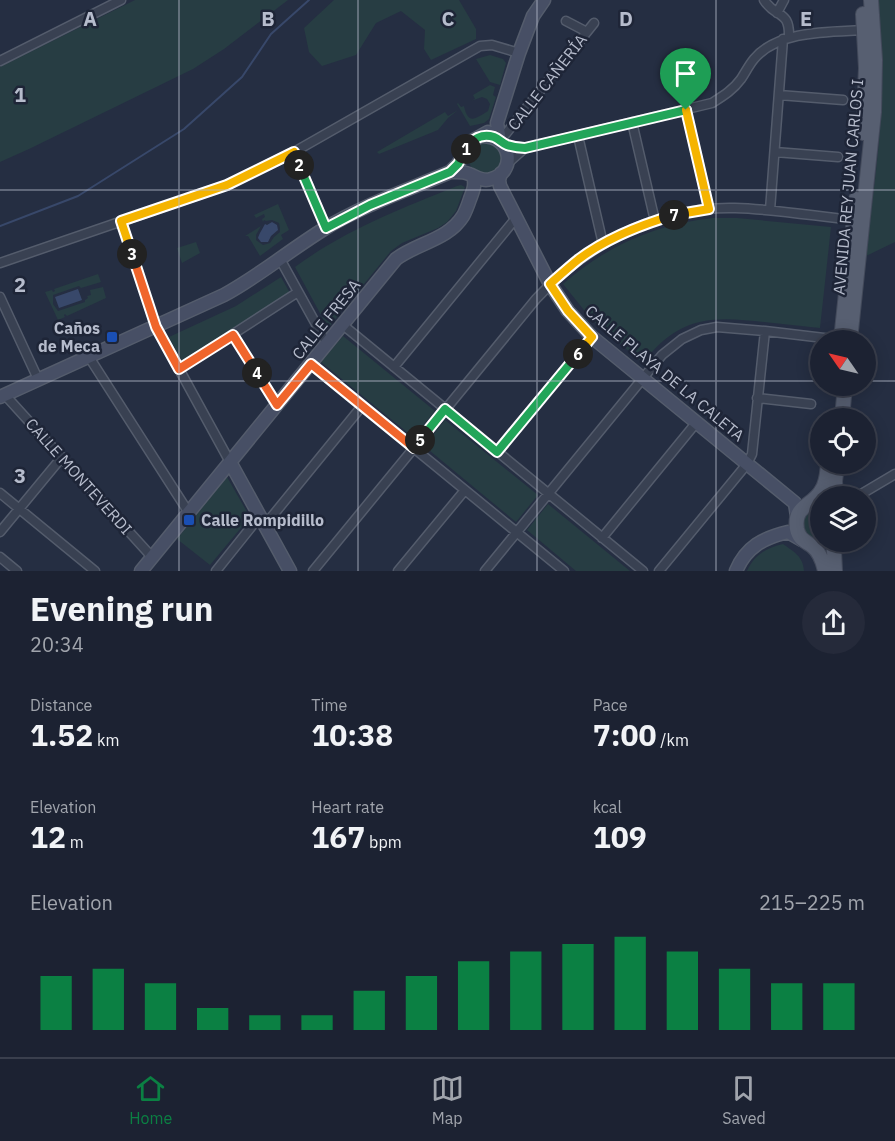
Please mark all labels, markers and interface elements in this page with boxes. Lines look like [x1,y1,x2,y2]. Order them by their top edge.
text: A [83,5,97,32]
text: B [261,5,275,32]
text: C [441,5,455,32]
text: D [619,5,633,32]
text: E [800,5,812,32]
street label: CALLE CAÑERÍA [502,29,591,134]
pin [660,48,711,110]
icon: arrive [669,57,702,90]
street label: AVENIDA REY JUAN CARLOS I [829,78,867,296]
text: 1 [14,81,26,108]
pin: 1 [451,134,481,164]
text: 1 [461,139,471,159]
pin: 2 [284,150,314,180]
text: 2 [294,155,304,175]
pin: 7 [659,200,689,230]
text: 7 [669,205,679,225]
pin: 3 [117,239,147,269]
text: 3 [127,244,137,264]
text: 2 [14,271,26,298]
street label: CALLE FRESA [288,275,364,363]
street label: CALLE PLAYA DE LA CALETA [581,301,749,445]
place label: Caños de Meca [38,318,100,356]
marker: Caños de Meca [105,330,119,344]
north arrow [810,330,876,396]
map controls [810,330,876,552]
pin: 6 [563,339,593,369]
text: 6 [573,344,583,364]
pin: 4 [242,358,272,388]
text: 4 [252,363,262,383]
button: locate [810,408,876,474]
street label: CALLE MONTEVERDI [21,414,137,538]
pin: 5 [405,425,435,455]
text: 5 [415,430,425,450]
text: 3 [14,462,26,489]
button: layers [810,486,876,552]
place label: Calle Rompidillo [201,510,324,530]
marker: Calle Rompidillo [182,513,196,527]
text: Evening run [30,587,214,630]
button: share [802,591,865,654]
text: 20:34 [30,631,84,658]
text: Distance [30,695,92,715]
text: Time [311,695,347,715]
text: Pace [593,695,627,715]
text: 1.52 [30,715,93,754]
text: 10:38 [311,715,393,754]
text: 7:00 [593,715,657,754]
text: km [93,730,120,750]
text: /km [657,730,689,750]
text: Elevation [30,797,96,817]
text: Heart rate [311,797,384,817]
text: kcal [593,797,622,817]
text: 12 [30,817,66,856]
text: 167 [311,817,365,856]
text: 109 [593,817,647,856]
text: m [66,832,84,852]
text: bpm [365,832,402,852]
text: Elevation [30,889,113,916]
text: 215–225 m [759,889,865,916]
tab: Home [129,1072,172,1128]
tab: Map [431,1072,464,1128]
tab: Saved [722,1072,766,1128]

